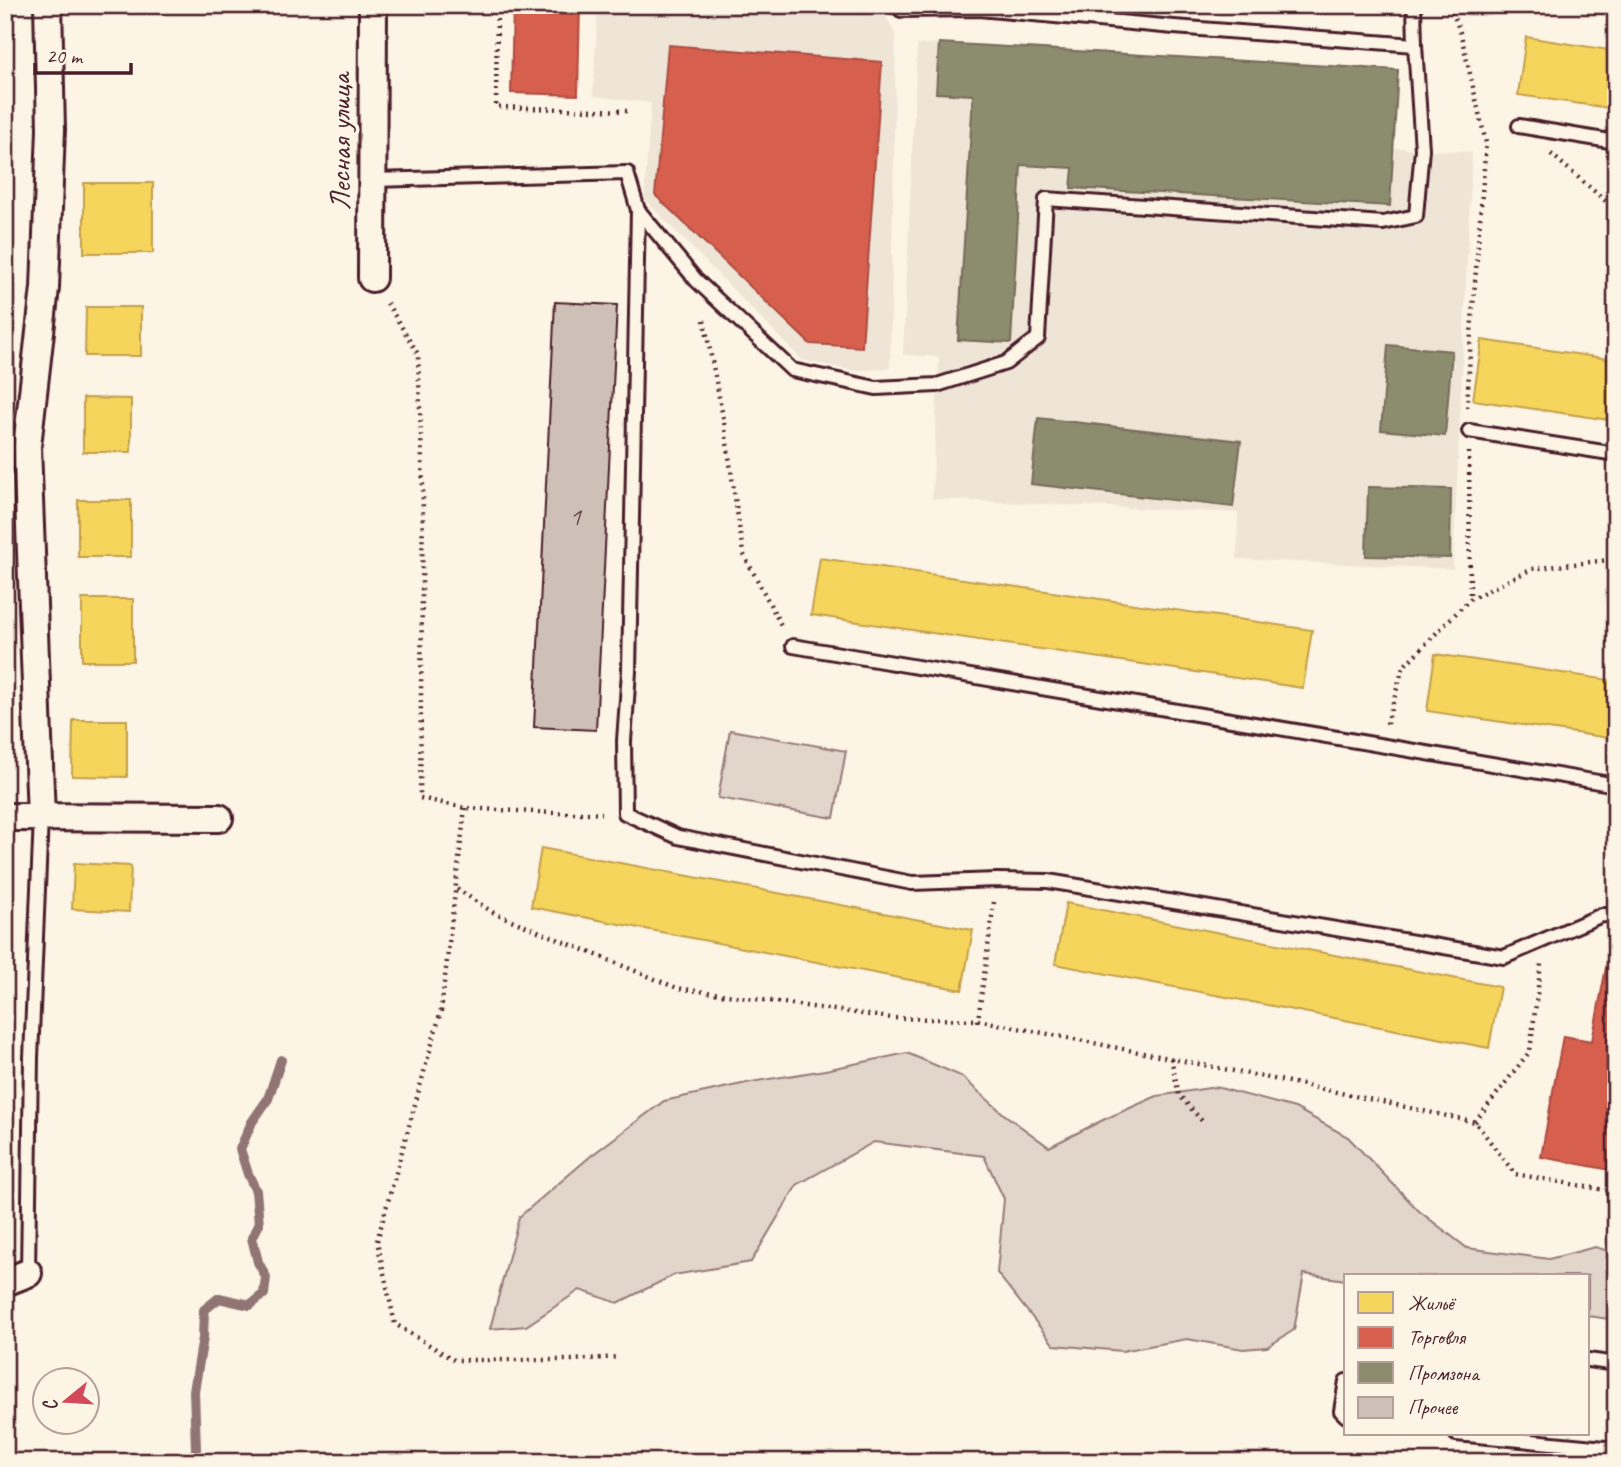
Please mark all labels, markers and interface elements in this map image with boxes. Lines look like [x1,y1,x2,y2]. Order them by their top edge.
scale bar [35,32,131,76]
text: 20 m [46,43,84,69]
street label: Лесная улица [321,71,359,211]
house number: 1 [569,500,582,533]
legend [1344,1274,1590,1436]
text: Жильё [1408,1290,1457,1316]
text: Торговля [1408,1324,1467,1350]
text: Промзона [1408,1360,1481,1386]
north arrow [32,1366,102,1436]
text: Прочее [1408,1394,1459,1420]
text: С [37,1395,64,1414]

